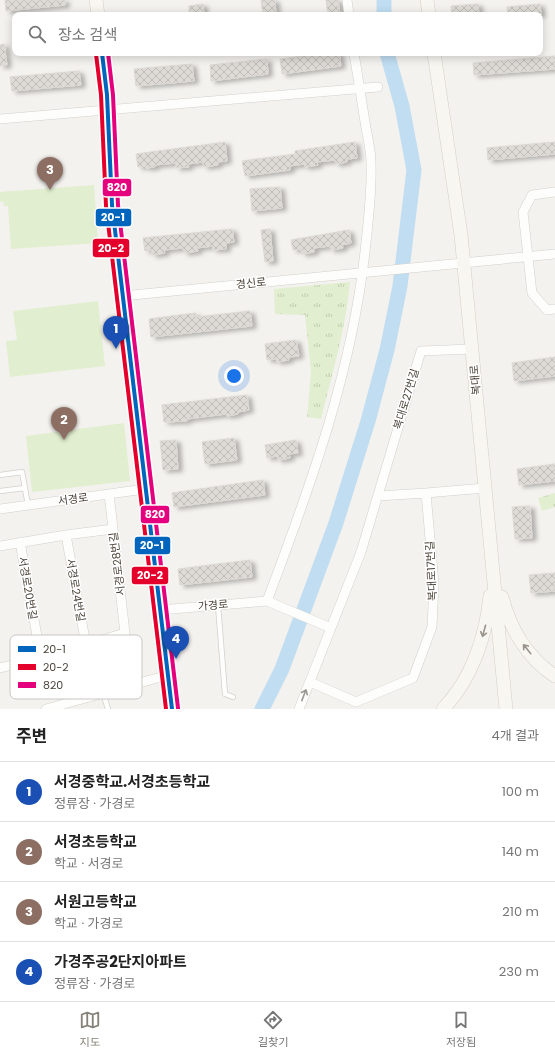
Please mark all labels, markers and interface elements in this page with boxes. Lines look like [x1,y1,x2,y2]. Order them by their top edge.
search box [12,12,543,56]
icon: search [26,23,48,45]
text: 장소 검색 [58,24,117,45]
pin: 3 [37,157,63,190]
line badge: 820 [102,178,132,197]
text: 820 [107,179,127,195]
line badge: 20-1 [95,208,132,227]
text: 20-1 [101,209,125,225]
line badge: 20-2 [92,238,130,258]
text: 20-2 [98,240,124,256]
street label: 경신로 [235,273,267,293]
pin: 1 [103,316,129,349]
street label: 복대로 [466,364,484,396]
your location [224,366,244,386]
street label: 복대로27번길 [389,367,423,431]
pin: 2 [51,407,77,440]
street label: 서경로 [57,489,89,509]
line badge: 820 [140,505,170,524]
text: 820 [145,506,165,522]
street label: 서경로28번길 [105,531,129,597]
line badge: 20-1 [134,536,171,555]
text: 20-1 [140,537,164,553]
street label: 복대로17번길 [421,541,441,601]
street label: 서경로20번길 [15,555,41,621]
street label: 서경로24번길 [63,557,89,623]
line badge: 20-2 [131,566,169,585]
text: 20-2 [137,567,163,583]
street label: 가경로 [197,596,229,614]
one-way arrow [479,624,487,637]
pin: 4 [163,626,189,659]
legend [10,635,142,699]
text: 20-1 [43,641,66,657]
one-way arrow [523,644,531,655]
text: 20-2 [43,659,69,675]
text: 820 [43,677,63,693]
one-way arrow [301,690,309,702]
text: 주변 [16,724,47,748]
text: 4개 결과 [491,726,539,745]
text: 서경중학교.서경초등학교 [54,771,210,792]
text: 1 [27,782,31,801]
text: 100 m [502,782,539,801]
text: 정류장 · 가경로 [54,794,135,813]
text: 서경초등학교 [54,831,137,852]
text: 2 [25,842,33,861]
text: 140 m [502,842,539,861]
text: 학교 · 서경로 [54,854,124,873]
text: 서원고등학교 [54,891,137,912]
text: 3 [25,902,33,921]
text: 210 m [502,902,539,921]
text: 학교 · 가경로 [54,914,124,933]
text: 가경주공2단지아파트 [54,951,187,972]
text: 4 [25,962,33,981]
text: 230 m [499,962,539,981]
text: 정류장 · 가경로 [54,974,135,993]
tab: 지도 [79,1009,101,1051]
tab: 길찾기 [258,1009,288,1051]
tab: 저장됨 [446,1009,476,1051]

